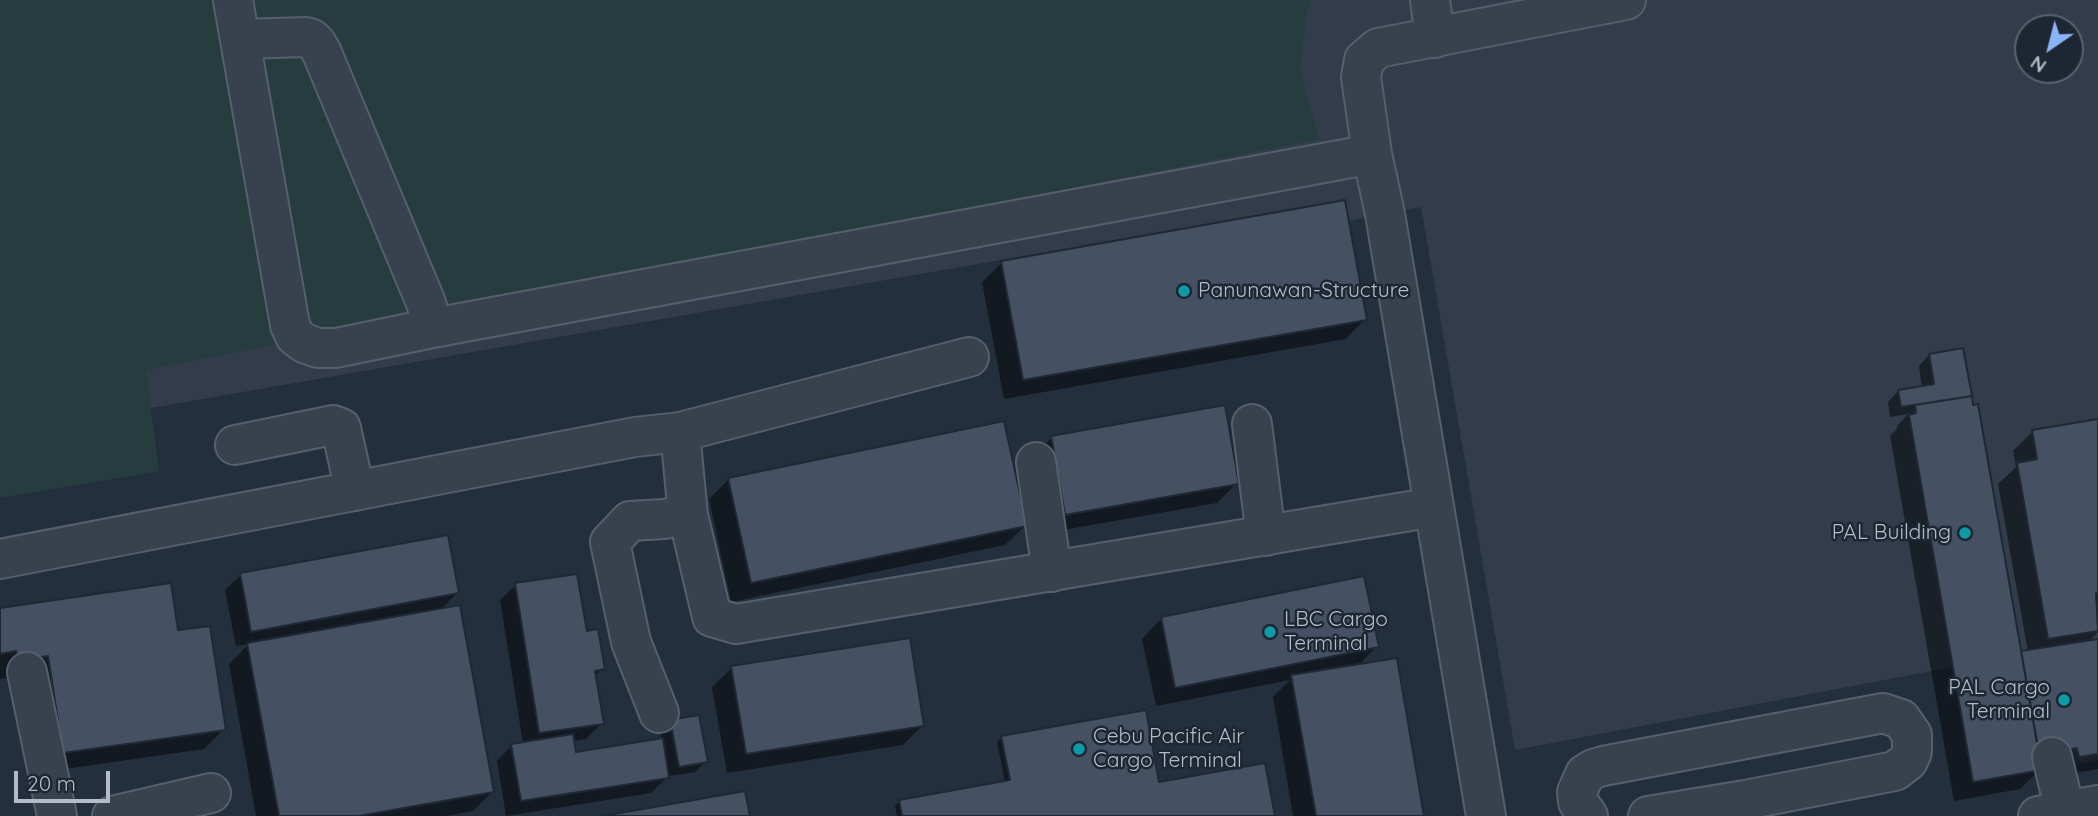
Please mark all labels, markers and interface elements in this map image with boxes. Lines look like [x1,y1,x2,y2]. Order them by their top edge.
north arrow [2014,14,2084,84]
text: N [2025,51,2051,78]
place label: Panunawan-Structure [1198,278,1409,304]
marker: Panunawan-Structure [1176,283,1192,299]
place label: PAL Building [1832,520,1951,546]
marker: PAL Building [1957,525,1973,541]
place label: LBC Cargo Terminal [1284,607,1388,657]
marker: LBC Cargo Terminal [1262,624,1278,640]
place label: PAL Cargo Terminal [1948,675,2050,725]
marker: PAL Cargo Terminal [2056,692,2072,708]
place label: Cebu Pacific Air Cargo Terminal [1093,724,1244,774]
marker: Cebu Pacific Air Cargo Terminal [1071,741,1087,757]
scale bar [18,756,114,800]
text: 20 m [27,770,76,796]

